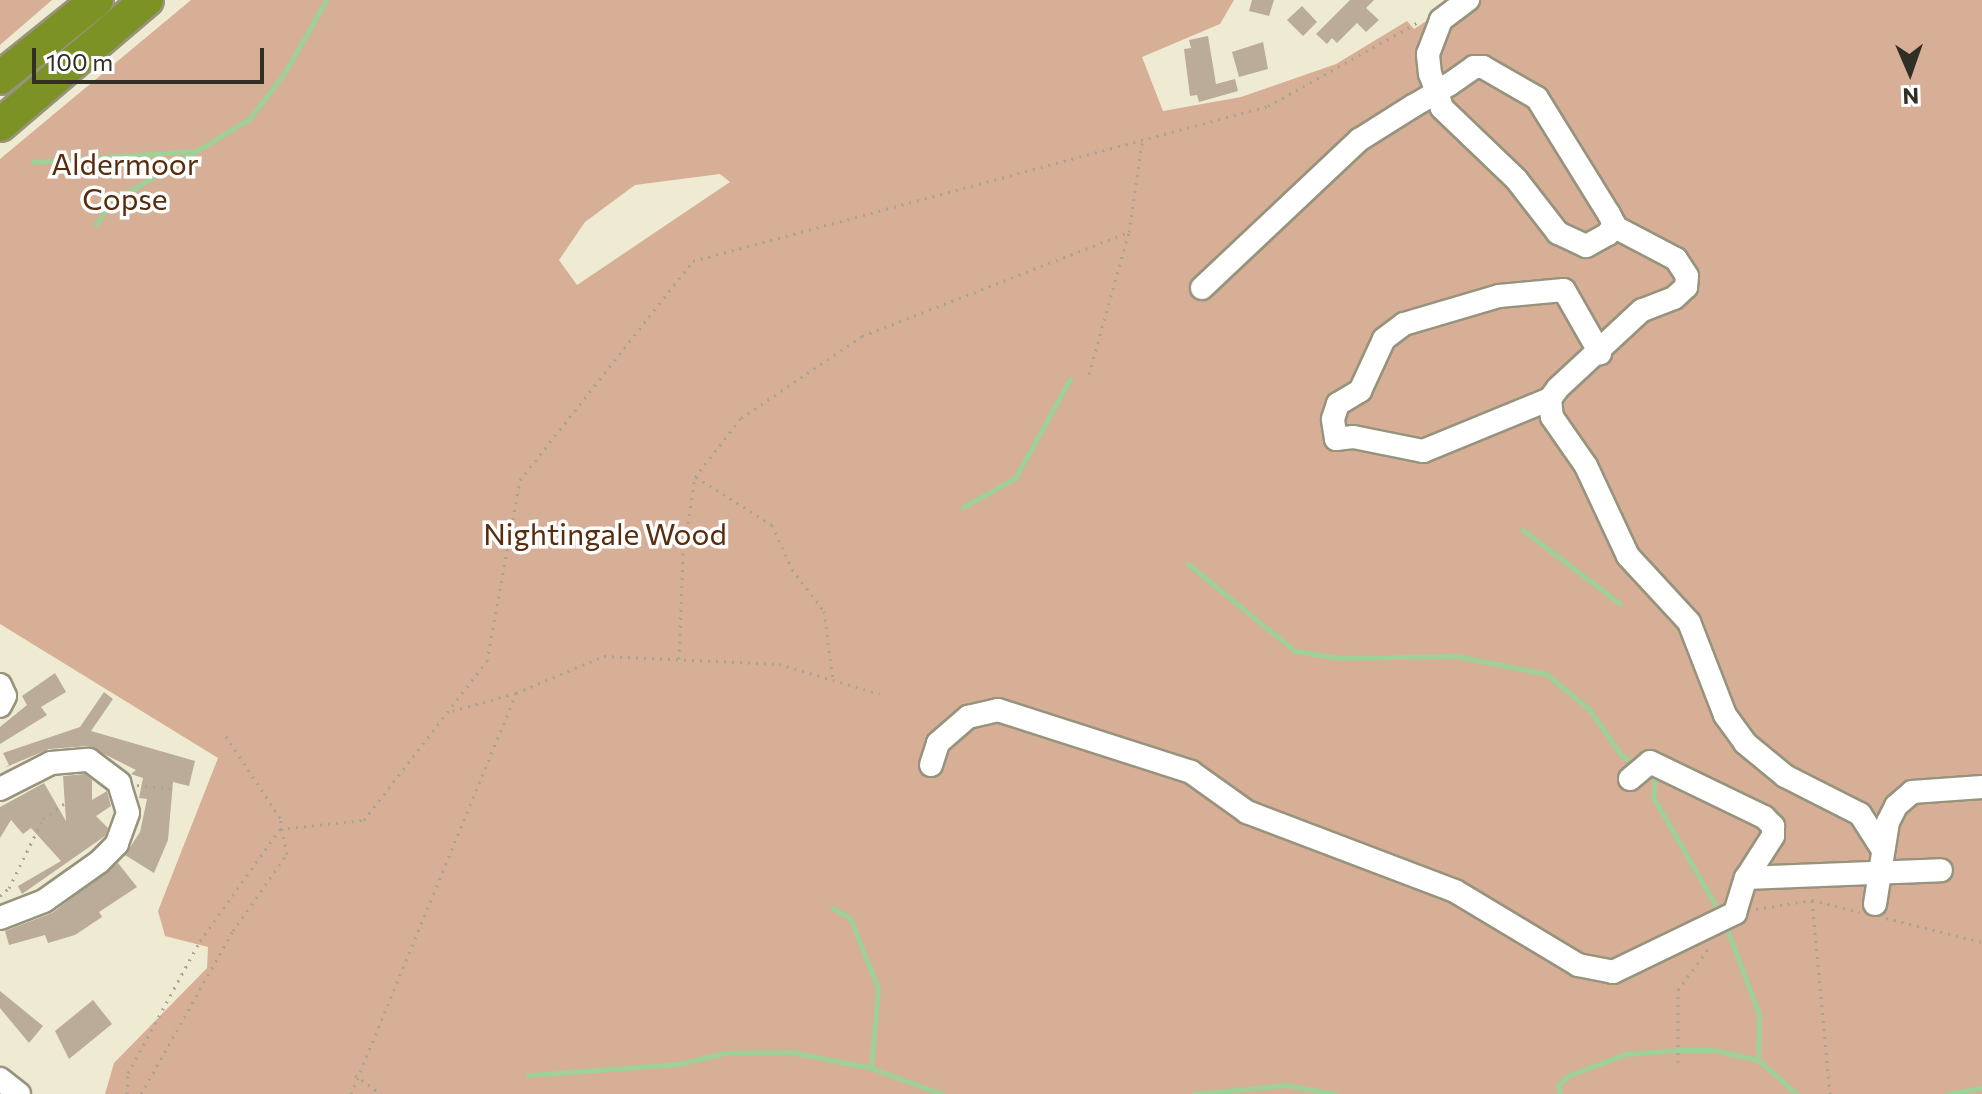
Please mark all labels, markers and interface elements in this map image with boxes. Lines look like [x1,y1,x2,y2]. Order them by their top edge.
scale bar [36,32,268,82]
north arrow [1870,32,1950,112]
text: 100 m [46,47,113,76]
text: N [1902,83,1920,110]
park label: Aldermoor Copse [51,145,199,216]
park label: Nightingale Wood [483,515,727,551]

